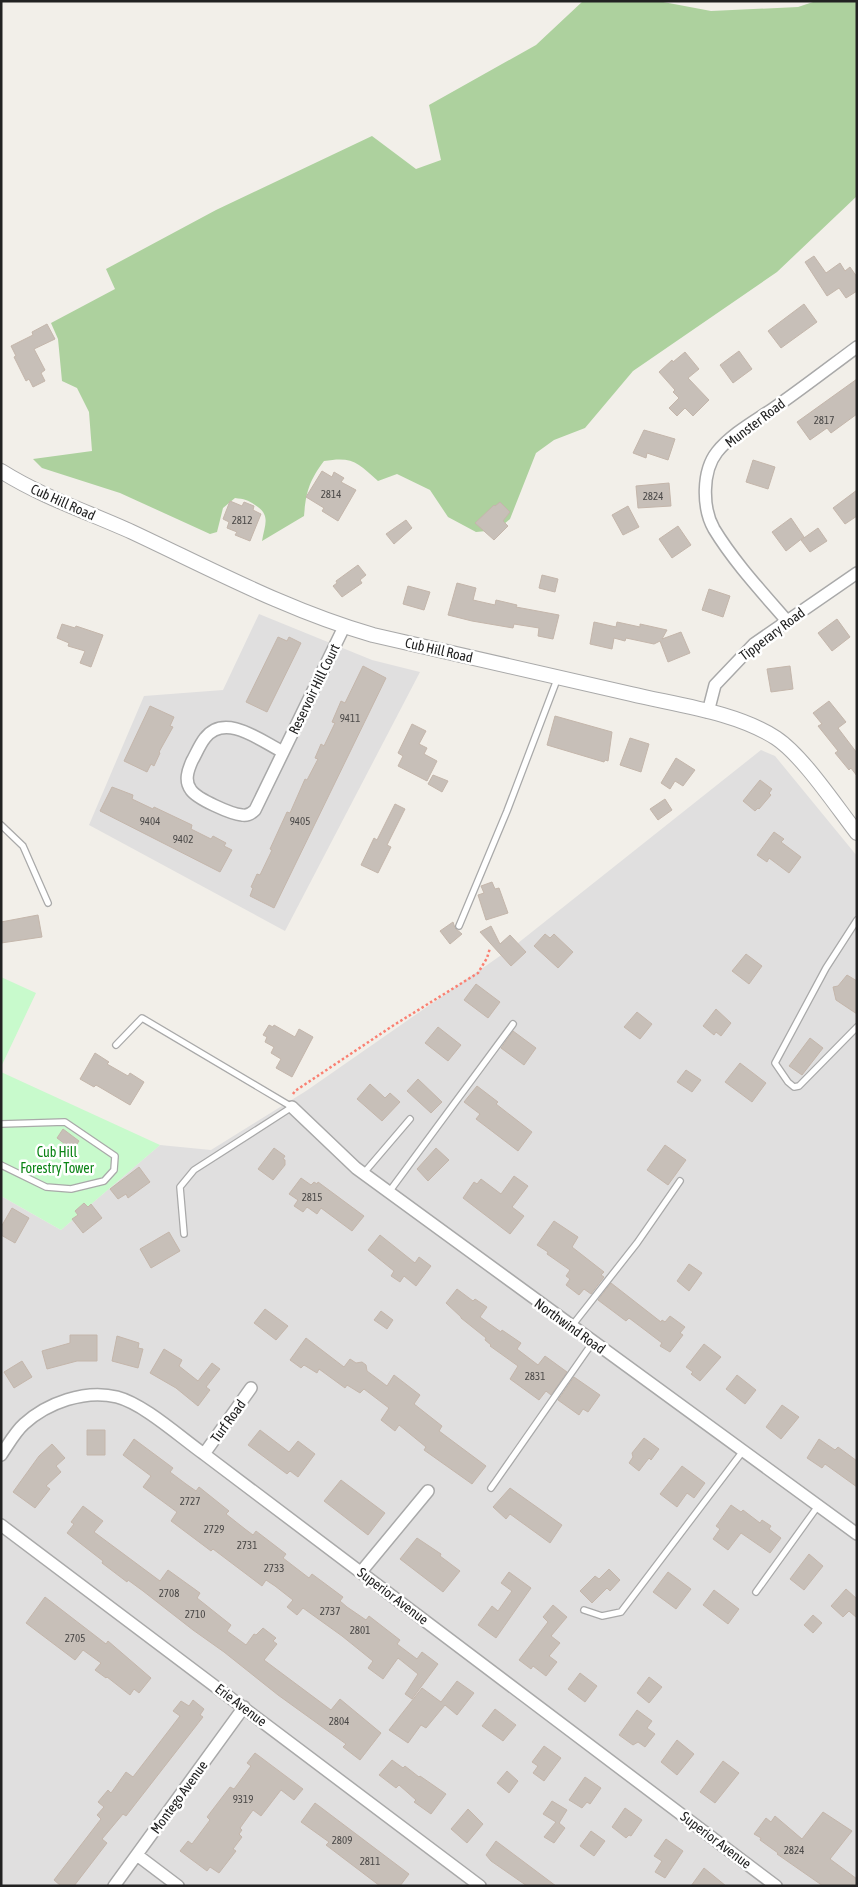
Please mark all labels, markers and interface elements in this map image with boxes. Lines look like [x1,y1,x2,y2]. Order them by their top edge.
street label: Munster Road [722,395,788,451]
house number: 2817 [814,414,834,426]
street label: Cub Hill Road [28,481,98,523]
house number: 2814 [321,488,341,500]
house number: 2824 [643,490,663,502]
house number: 2812 [232,514,252,526]
street label: Tipperary Road [736,604,808,664]
street label: Cub Hill Road [404,634,474,666]
street label: Reservoir Hill Court [285,641,343,737]
house number: 9411 [340,712,360,724]
house number: 9404 [140,815,160,827]
house number: 9405 [290,815,310,827]
house number: 9402 [173,833,193,845]
park label: Cub Hill Forestry Tower [20,1144,95,1176]
house number: 2815 [302,1191,322,1203]
street label: Northwind Road [532,1295,608,1357]
house number: 2831 [525,1370,545,1382]
street label: Turf Road [207,1397,249,1445]
house number: 2727 [180,1495,200,1507]
house number: 2729 [204,1523,224,1535]
house number: 2731 [237,1539,257,1551]
house number: 2733 [264,1562,284,1574]
street label: Superior Avenue [354,1564,432,1628]
house number: 2708 [159,1587,179,1599]
house number: 2737 [320,1605,340,1617]
house number: 2710 [185,1608,205,1620]
house number: 2801 [350,1624,370,1636]
house number: 2705 [65,1632,85,1644]
street label: Erie Avenue [212,1680,270,1730]
house number: 2804 [329,1715,349,1727]
street label: Montego Avenue [147,1758,211,1836]
house number: 9319 [233,1793,253,1805]
street label: Superior Avenue [677,1808,755,1872]
house number: 2809 [332,1834,352,1846]
house number: 2824 [784,1844,804,1856]
house number: 2811 [360,1855,380,1867]

